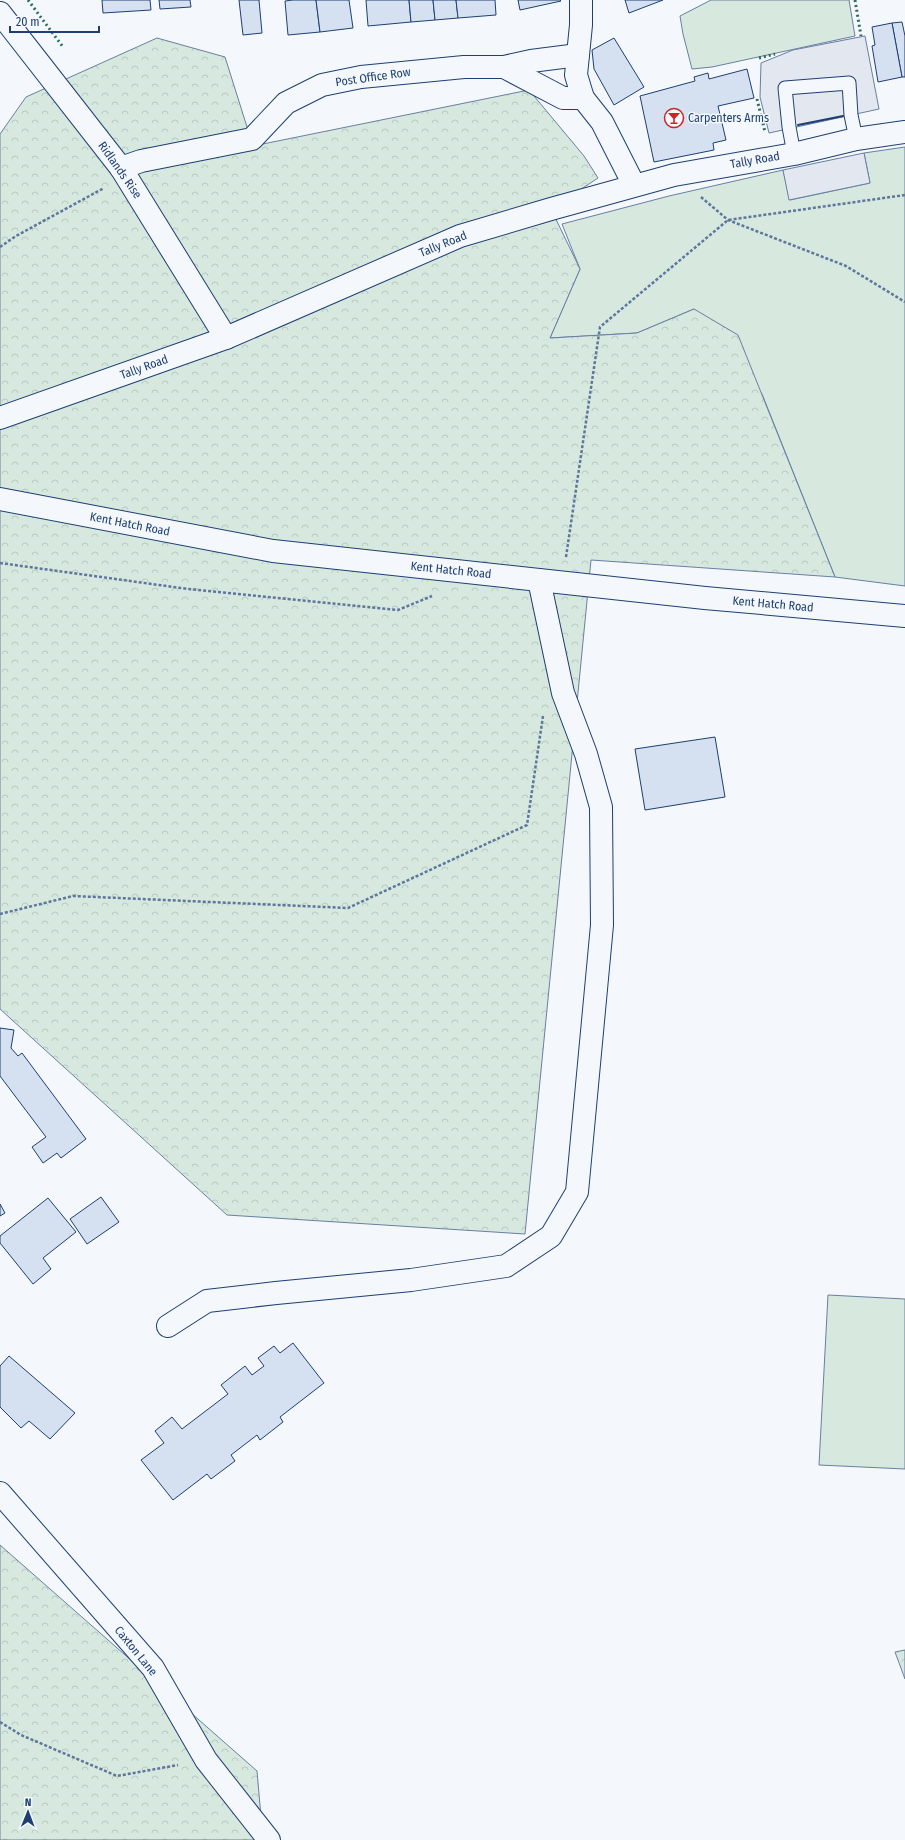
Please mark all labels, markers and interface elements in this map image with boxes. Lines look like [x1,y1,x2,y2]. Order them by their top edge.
scale bar [10,8,99,34]
text: 20 m [16,15,40,29]
street label: Post Office Row [335,65,412,89]
bar icon: Carpenters Arms [663,107,685,129]
place label: Carpenters Arms [688,111,769,125]
street label: Ridlands Rise [95,139,145,201]
street label: Tally Road [729,149,781,171]
street label: Tally Road [417,228,469,260]
street label: Tally Road [118,352,170,382]
street label: Kent Hatch Road [89,509,171,539]
street label: Kent Hatch Road [410,559,492,581]
street label: Kent Hatch Road [732,593,814,615]
street label: Caxton Lane [112,1623,160,1679]
north arrow [8,1792,48,1832]
text: N [25,1796,32,1809]

